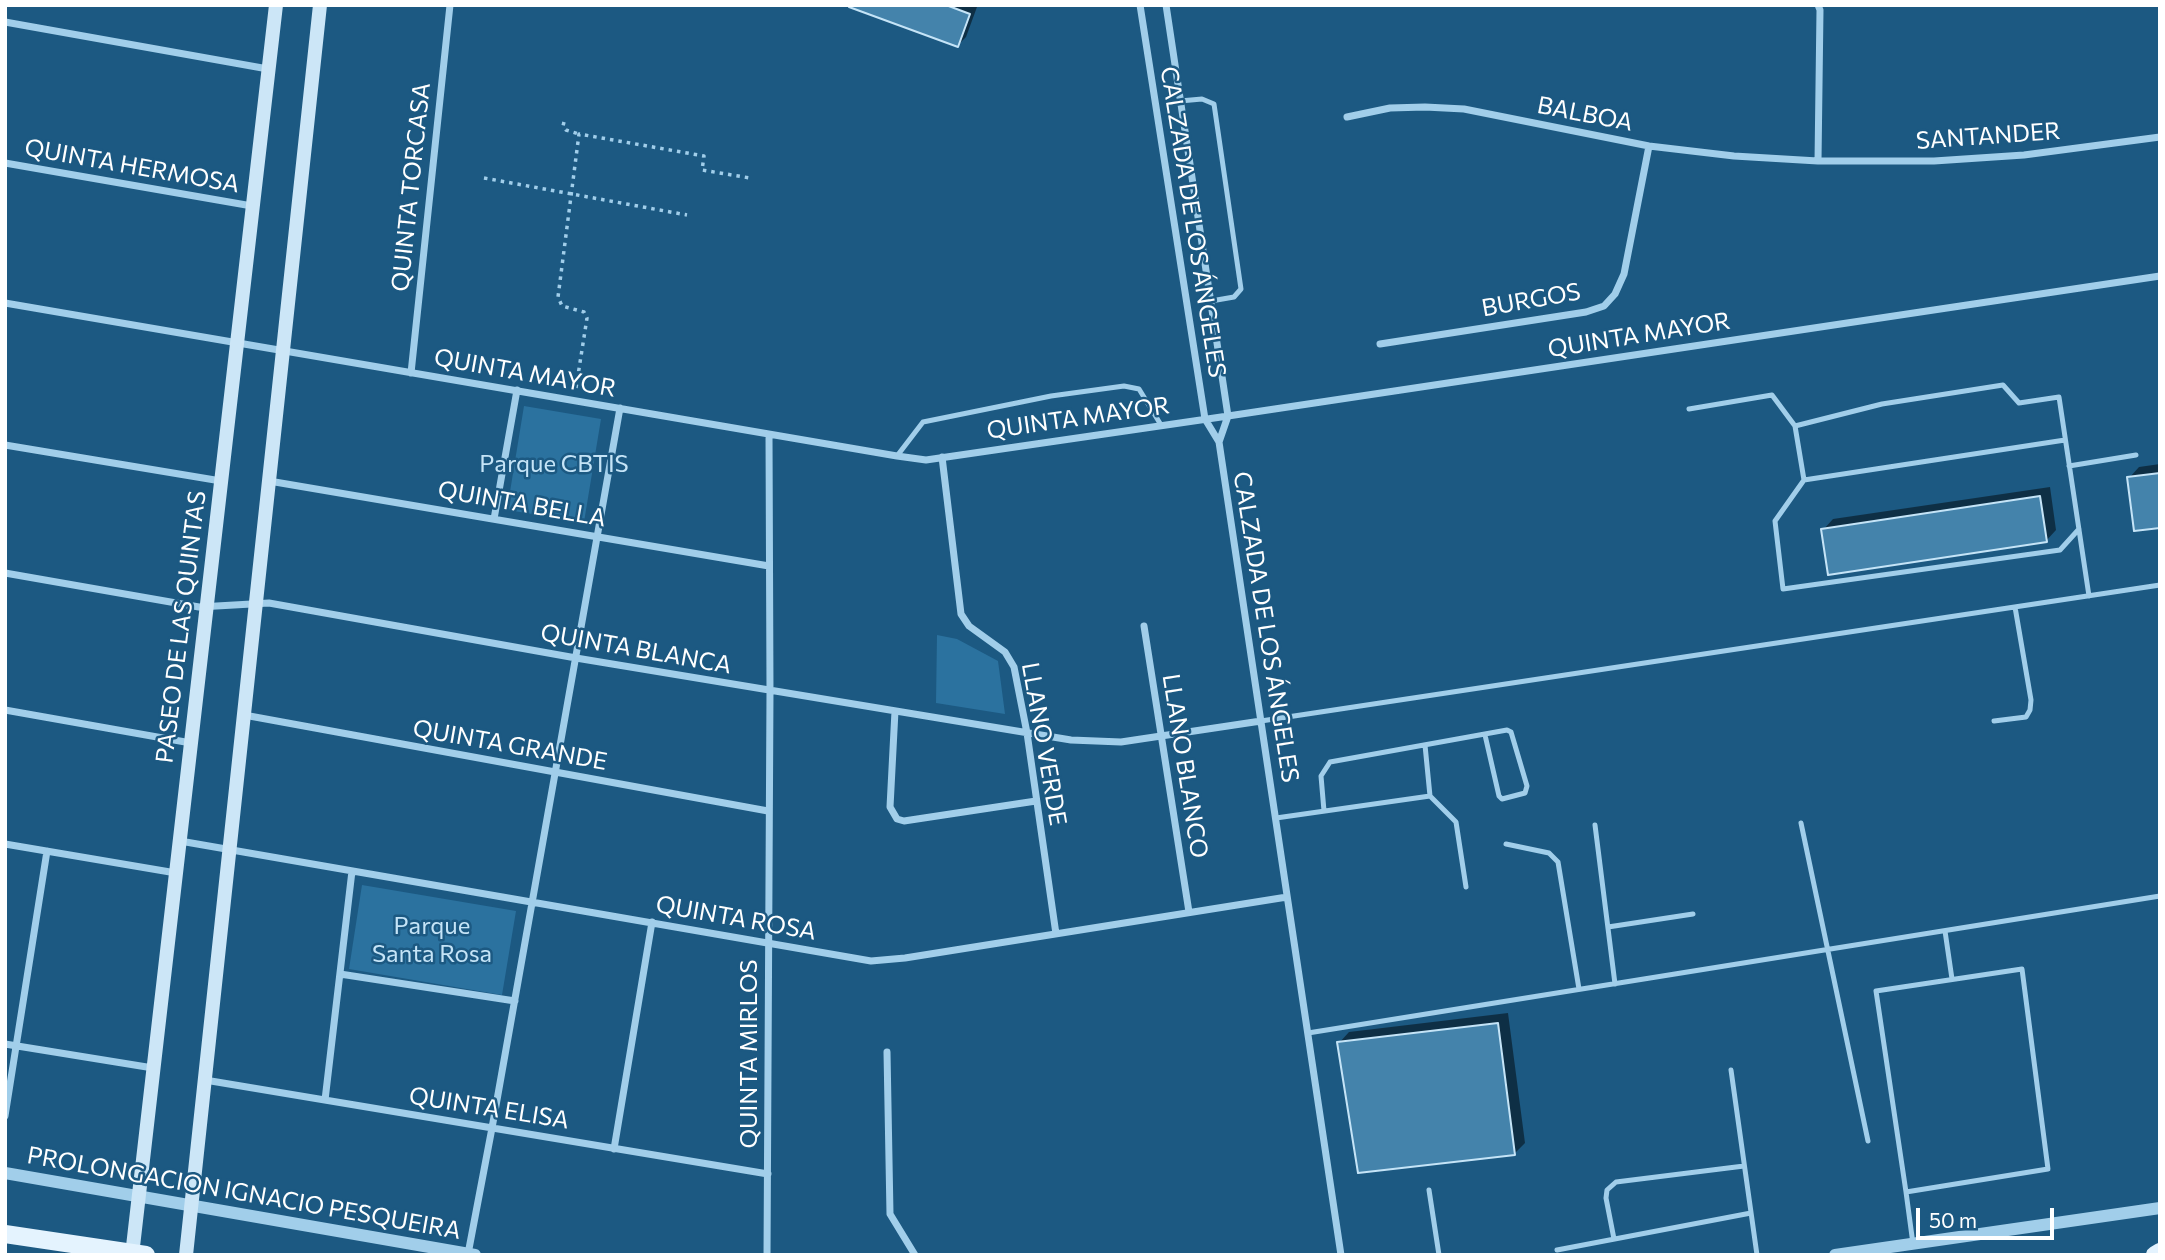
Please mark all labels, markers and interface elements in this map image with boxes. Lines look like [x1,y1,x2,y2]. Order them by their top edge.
street label: CALZADA DE LOS ÁNGELES [1154,65,1232,379]
street label: QUINTA TORCASA [386,81,436,293]
street label: BALBOA [1535,91,1635,137]
street label: SANTANDER [1915,117,2061,155]
street label: QUINTA HERMOSA [22,133,242,199]
street label: BURGOS [1479,277,1583,323]
street label: QUINTA MAYOR [1546,306,1732,364]
street label: QUINTA MAYOR [432,343,618,403]
street label: QUINTA MAYOR [985,391,1171,445]
park label: Parque CBTIS [479,450,629,478]
street label: CALZADA DE LOS ÁNGELES [1227,470,1305,784]
street label: QUINTA BELLA [436,475,608,533]
street label: PASEO DE LAS QUINTAS [150,489,212,765]
street label: QUINTA BLANCA [538,618,734,680]
street label: LLANO VERDE [1015,660,1073,828]
street label: LLANO BLANCO [1156,672,1214,860]
street label: QUINTA GRANDE [411,714,609,776]
street label: QUINTA ROSA [654,890,818,946]
park label: Parque Santa Rosa [372,912,492,968]
street label: QUINTA MIRLOS [735,959,763,1149]
street label: QUINTA ELISA [407,1081,571,1135]
street label: PROLONGACION IGNACIO PESQUEIRA [25,1141,463,1245]
scale bar [1920,1194,2058,1238]
text: 50 m [1929,1207,1977,1232]

